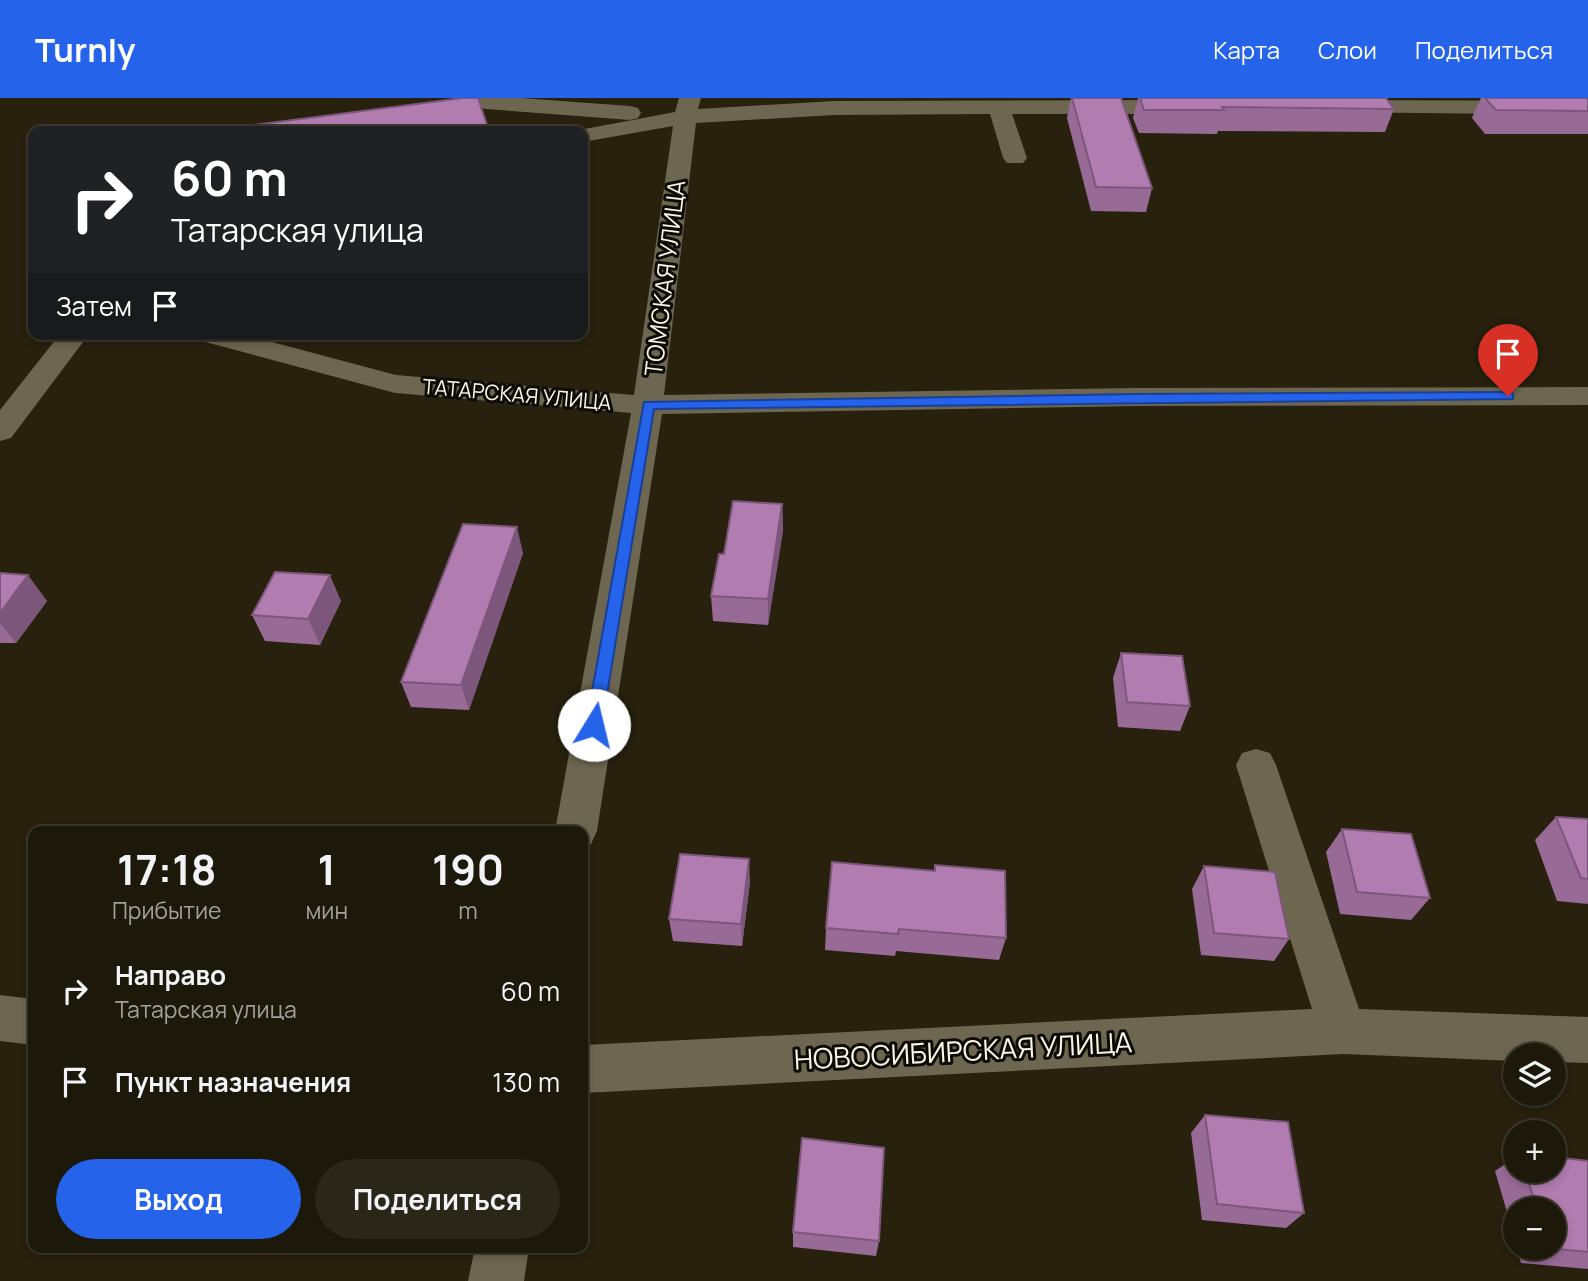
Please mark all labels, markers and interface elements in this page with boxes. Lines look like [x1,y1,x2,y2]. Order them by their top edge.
text: Turnly [35,27,136,72]
text: Карта [1213,33,1280,66]
text: Слои [1318,33,1377,66]
text: Поделиться [1415,33,1553,66]
text: 60 m [171,144,288,211]
icon: right [56,154,147,245]
street label: ТОМСКАЯ УЛИЦА [636,178,692,378]
text: Татарская улица [171,208,424,252]
icon: arrive [146,287,184,325]
text: Затем [56,288,132,324]
pin [1478,324,1538,396]
icon: arrive [1489,335,1527,373]
street label: ТАТАРСКАЯ УЛИЦА [421,372,613,416]
position arrow [557,688,631,762]
text: 17:18 [117,840,216,898]
text: 1 [318,840,336,898]
text: 190 [432,840,504,898]
text: Прибытие [112,894,222,926]
text: мин [305,894,348,926]
text: m [458,894,478,926]
text: Направо [115,957,226,993]
icon: right [56,972,94,1010]
text: 60 m [501,973,560,1009]
text: Татарская улица [115,993,297,1025]
street label: НОВОСИБИРСКАЯ УЛИЦА [793,1022,1133,1078]
map controls [1503,1043,1566,1260]
button: layers [1503,1043,1566,1106]
icon: arrive [56,1063,94,1101]
text: Пункт назначения [115,1064,351,1100]
text: 130 m [492,1064,560,1100]
button: + [1503,1120,1566,1183]
button: Выход [56,1159,301,1239]
button: Поделиться [315,1159,560,1239]
button: − [1503,1197,1566,1260]

